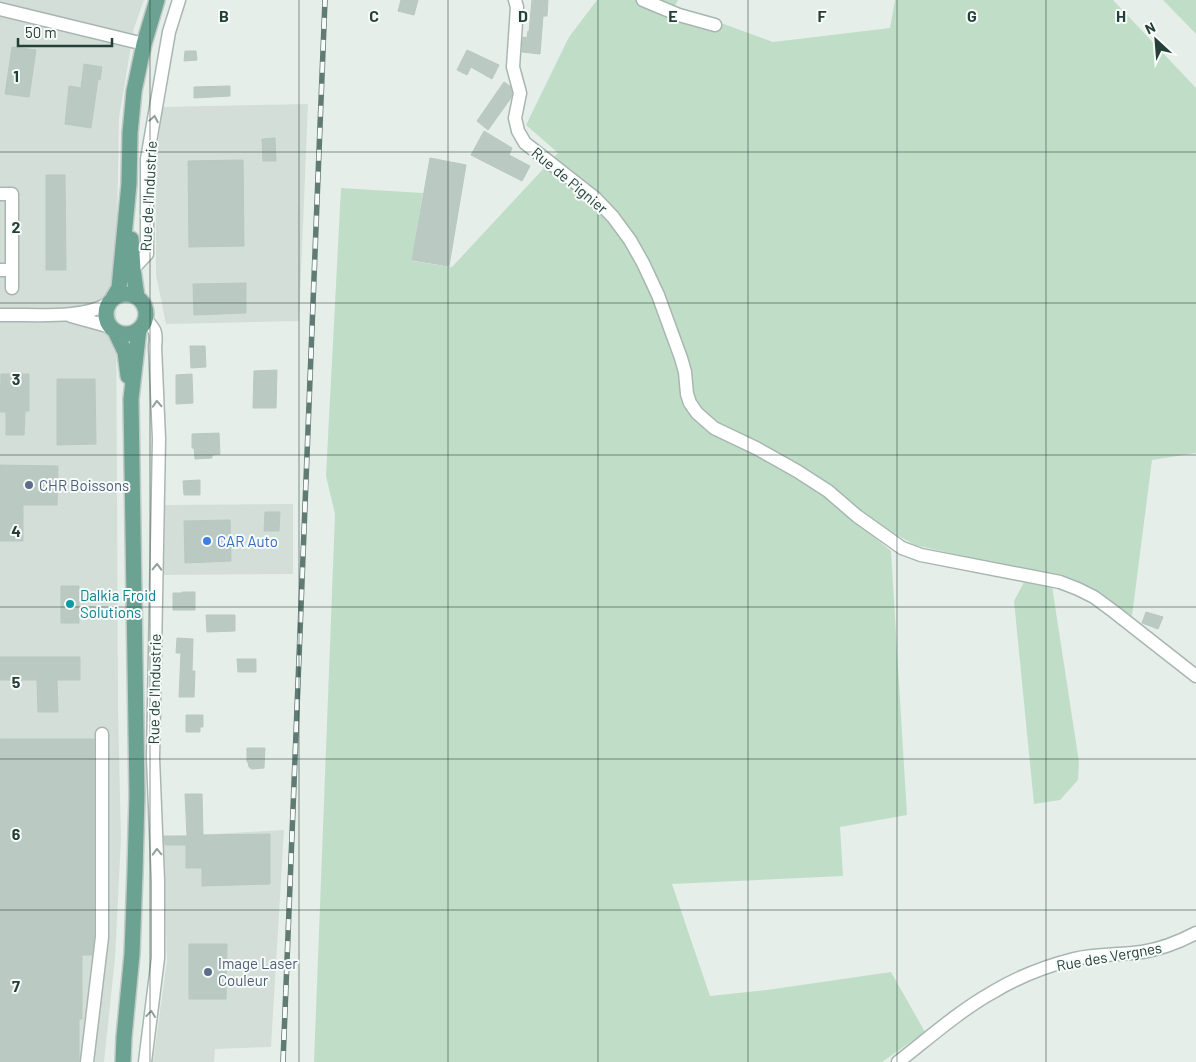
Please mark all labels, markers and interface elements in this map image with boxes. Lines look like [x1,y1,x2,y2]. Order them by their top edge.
text: B [219,6,229,25]
text: C [369,6,379,25]
text: D [518,6,528,25]
text: E [668,6,678,25]
text: F [818,6,827,25]
text: G [967,6,977,25]
text: H [1116,6,1126,25]
scale bar [18,15,111,47]
north arrow [1131,15,1181,65]
text: N [1142,18,1158,38]
text: 50 m [25,23,57,41]
text: 1 [13,66,19,85]
one-way arrow [148,114,158,123]
street label: Rue de l'Industrie [136,140,160,252]
street label: Rue de Pignier [528,143,612,217]
text: 2 [12,217,21,236]
text: 3 [12,369,20,388]
one-way arrow [152,400,163,408]
place label: CHR Boissons [39,476,129,494]
marker: CHR Boissons [23,479,35,491]
text: 4 [11,521,21,540]
place label: CAR Auto [217,532,278,550]
marker: CAR Auto [201,535,213,547]
one-way arrow [151,562,162,570]
place label: Dalkia Froid Solutions [80,586,156,621]
marker: Dalkia Froid Solutions [64,598,76,610]
street label: Rue de l'Industrie [144,633,164,745]
text: 5 [12,672,21,691]
text: 6 [12,824,21,843]
one-way arrow [151,847,162,855]
street label: Rue des Vergnes [1055,938,1163,974]
place label: Image Laser Couleur [218,954,298,989]
marker: Image Laser Couleur [202,966,214,978]
text: 7 [12,976,20,995]
one-way arrow [145,1009,156,1017]

